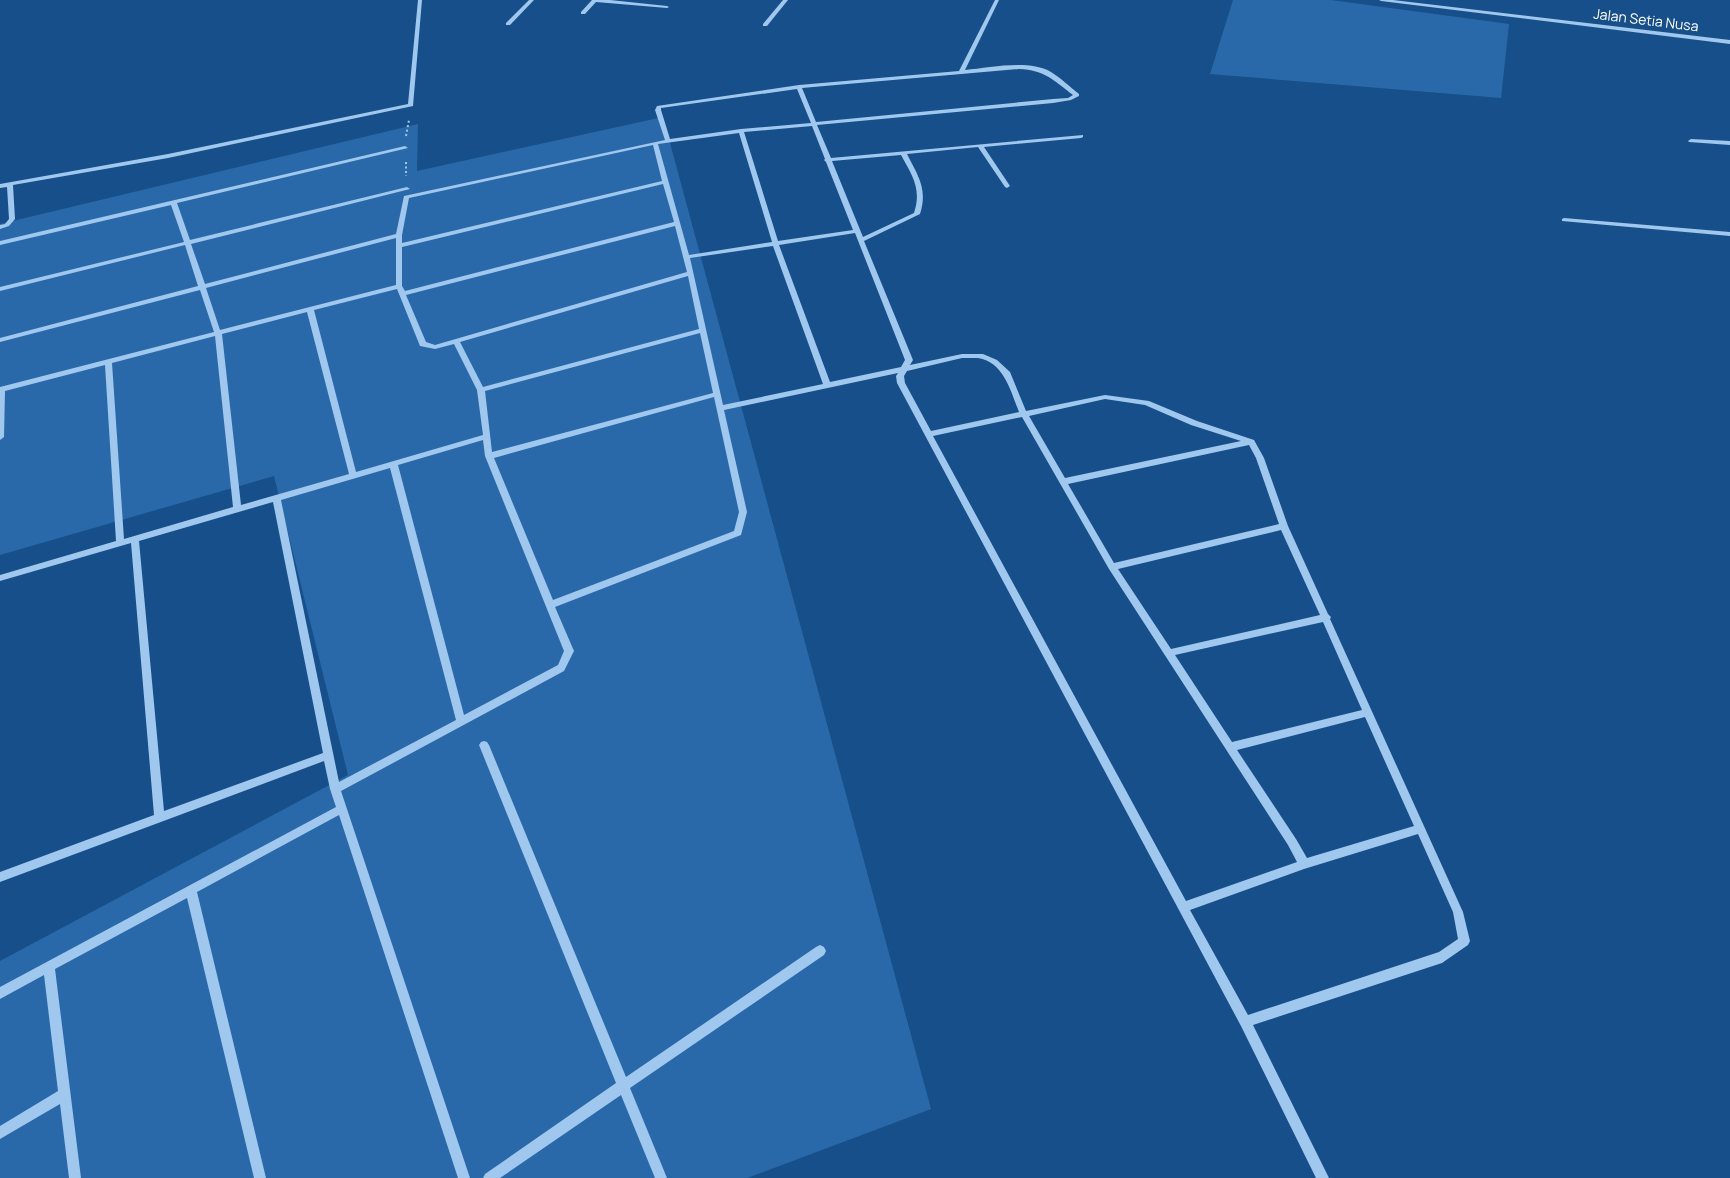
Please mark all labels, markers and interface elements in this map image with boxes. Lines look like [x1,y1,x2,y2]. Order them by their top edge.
street label: Jalan Setia Nusa [1592,4,1700,35]

